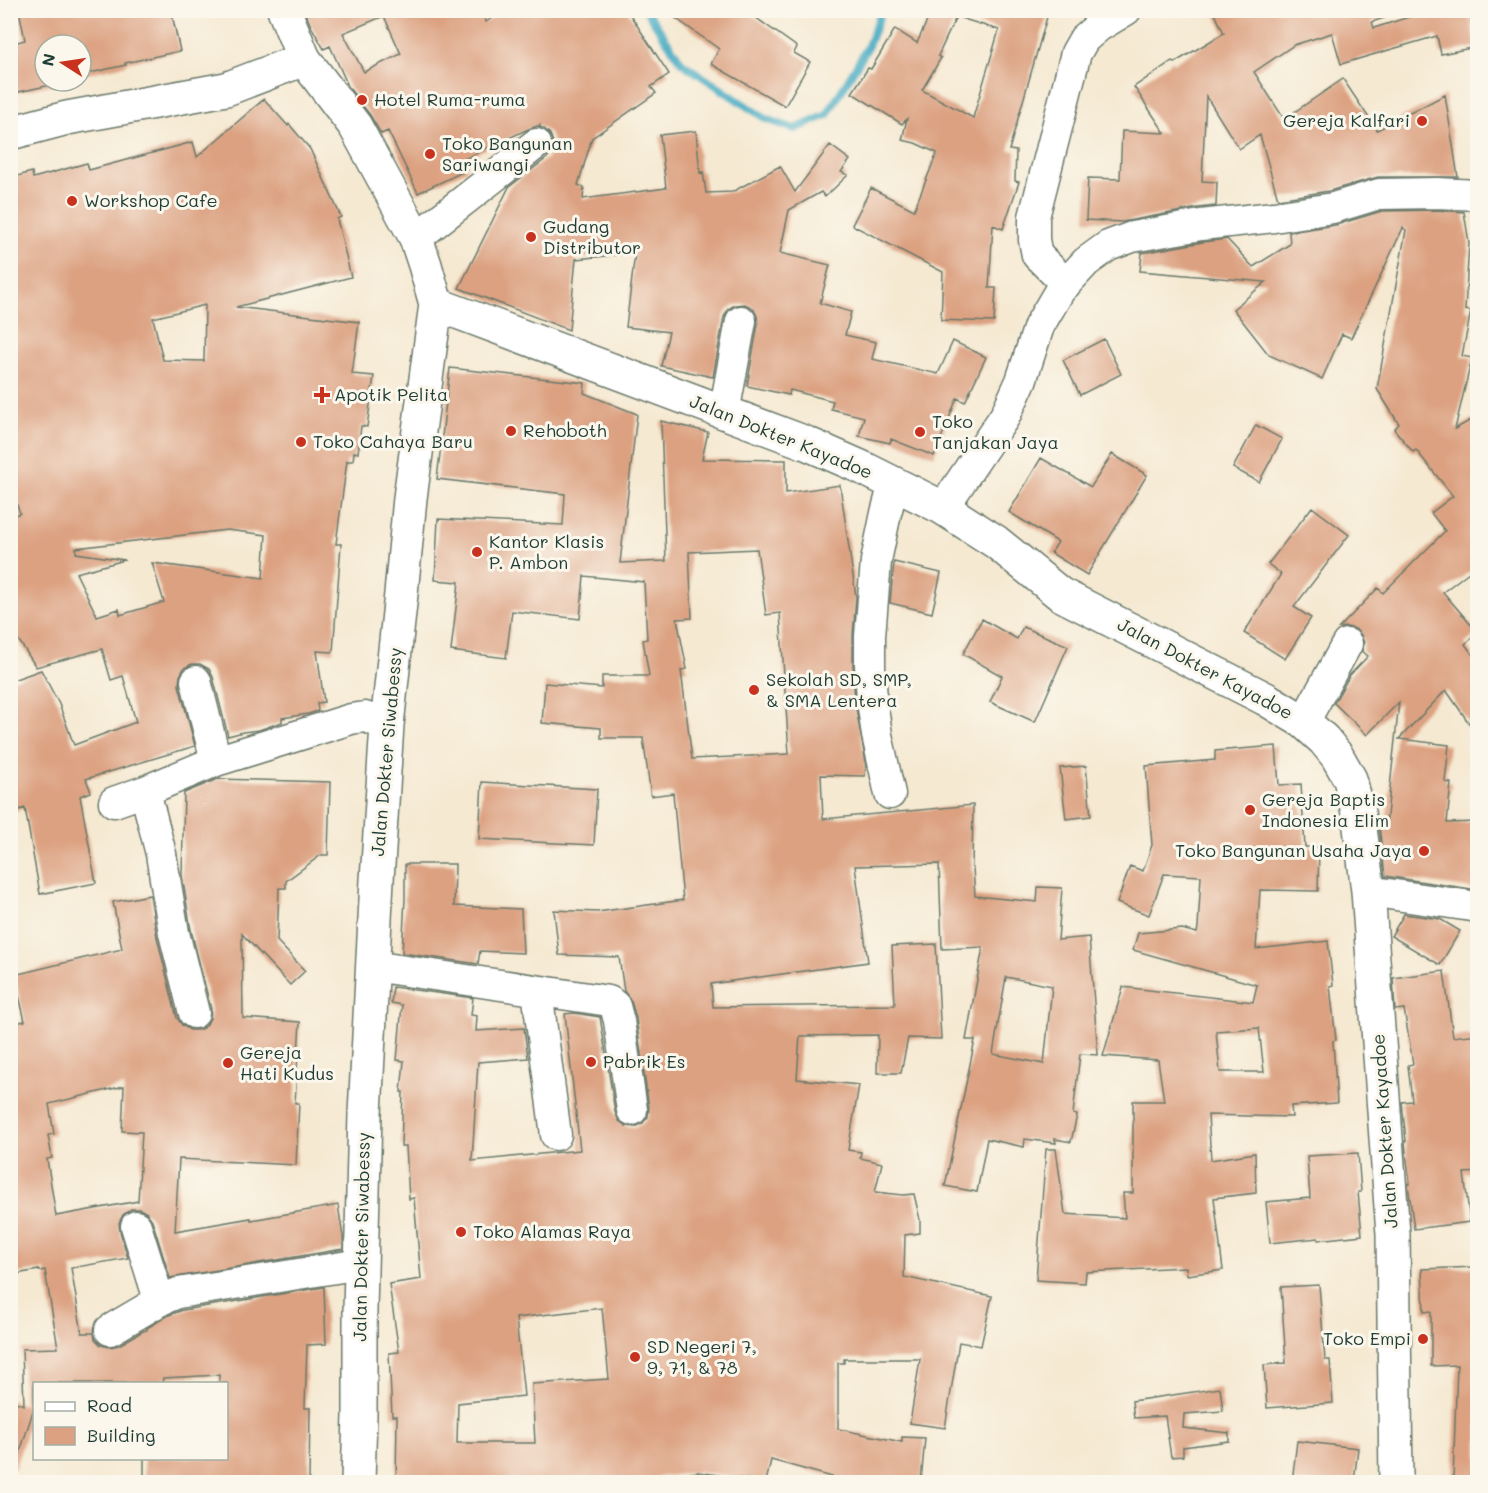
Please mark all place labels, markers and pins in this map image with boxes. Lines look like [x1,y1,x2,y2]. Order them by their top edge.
place label: Hotel Ruma-ruma [374,87,526,111]
marker: Hotel Ruma-ruma [355,93,369,107]
place label: Gereja Kalfari [1283,108,1410,132]
marker: Gereja Kalfari [1415,114,1429,128]
place label: Toko Bangunan Sariwangi [442,131,573,176]
marker: Toko Bangunan Sariwangi [423,147,437,161]
place label: Workshop Cafe [84,188,218,212]
marker: Workshop Cafe [65,194,79,208]
place label: Gudang Distributor [543,214,641,259]
marker: Gudang Distributor [524,230,538,244]
place label: Apotik Pelita [334,382,448,406]
marker: Apotik Pelita [315,388,329,402]
place label: Toko Tanjakan Jaya [932,409,1059,454]
place label: Rehoboth [523,418,607,442]
marker: Rehoboth [504,424,518,438]
marker: Toko Tanjakan Jaya [913,425,927,439]
place label: Toko Cahaya Baru [313,429,473,453]
marker: Toko Cahaya Baru [294,435,308,449]
place label: Kantor Klasis P. Ambon [489,529,604,574]
marker: Kantor Klasis P. Ambon [470,545,484,559]
place label: Sekolah SD, SMP, & SMA Lentera [766,667,912,712]
marker: Sekolah SD, SMP, & SMA Lentera [747,683,761,697]
place label: Gereja Baptis Indonesia Elim [1262,787,1389,832]
marker: Gereja Baptis Indonesia Elim [1243,803,1257,817]
place label: Toko Bangunan Usaha Jaya [1175,838,1412,862]
marker: Toko Bangunan Usaha Jaya [1417,844,1431,858]
place label: Gereja Hati Kudus [240,1040,334,1085]
place label: Pabrik Es [603,1049,686,1073]
marker: Pabrik Es [584,1055,598,1069]
marker: Gereja Hati Kudus [221,1056,235,1070]
place label: Toko Alamas Raya [473,1219,631,1243]
marker: Toko Alamas Raya [454,1225,468,1239]
place label: Toko Empi [1323,1326,1411,1350]
marker: Toko Empi [1416,1332,1430,1346]
place label: SD Negeri 7, 9, 71, & 78 [647,1334,757,1379]
marker: SD Negeri 7, 9, 71, & 78 [628,1350,642,1364]

